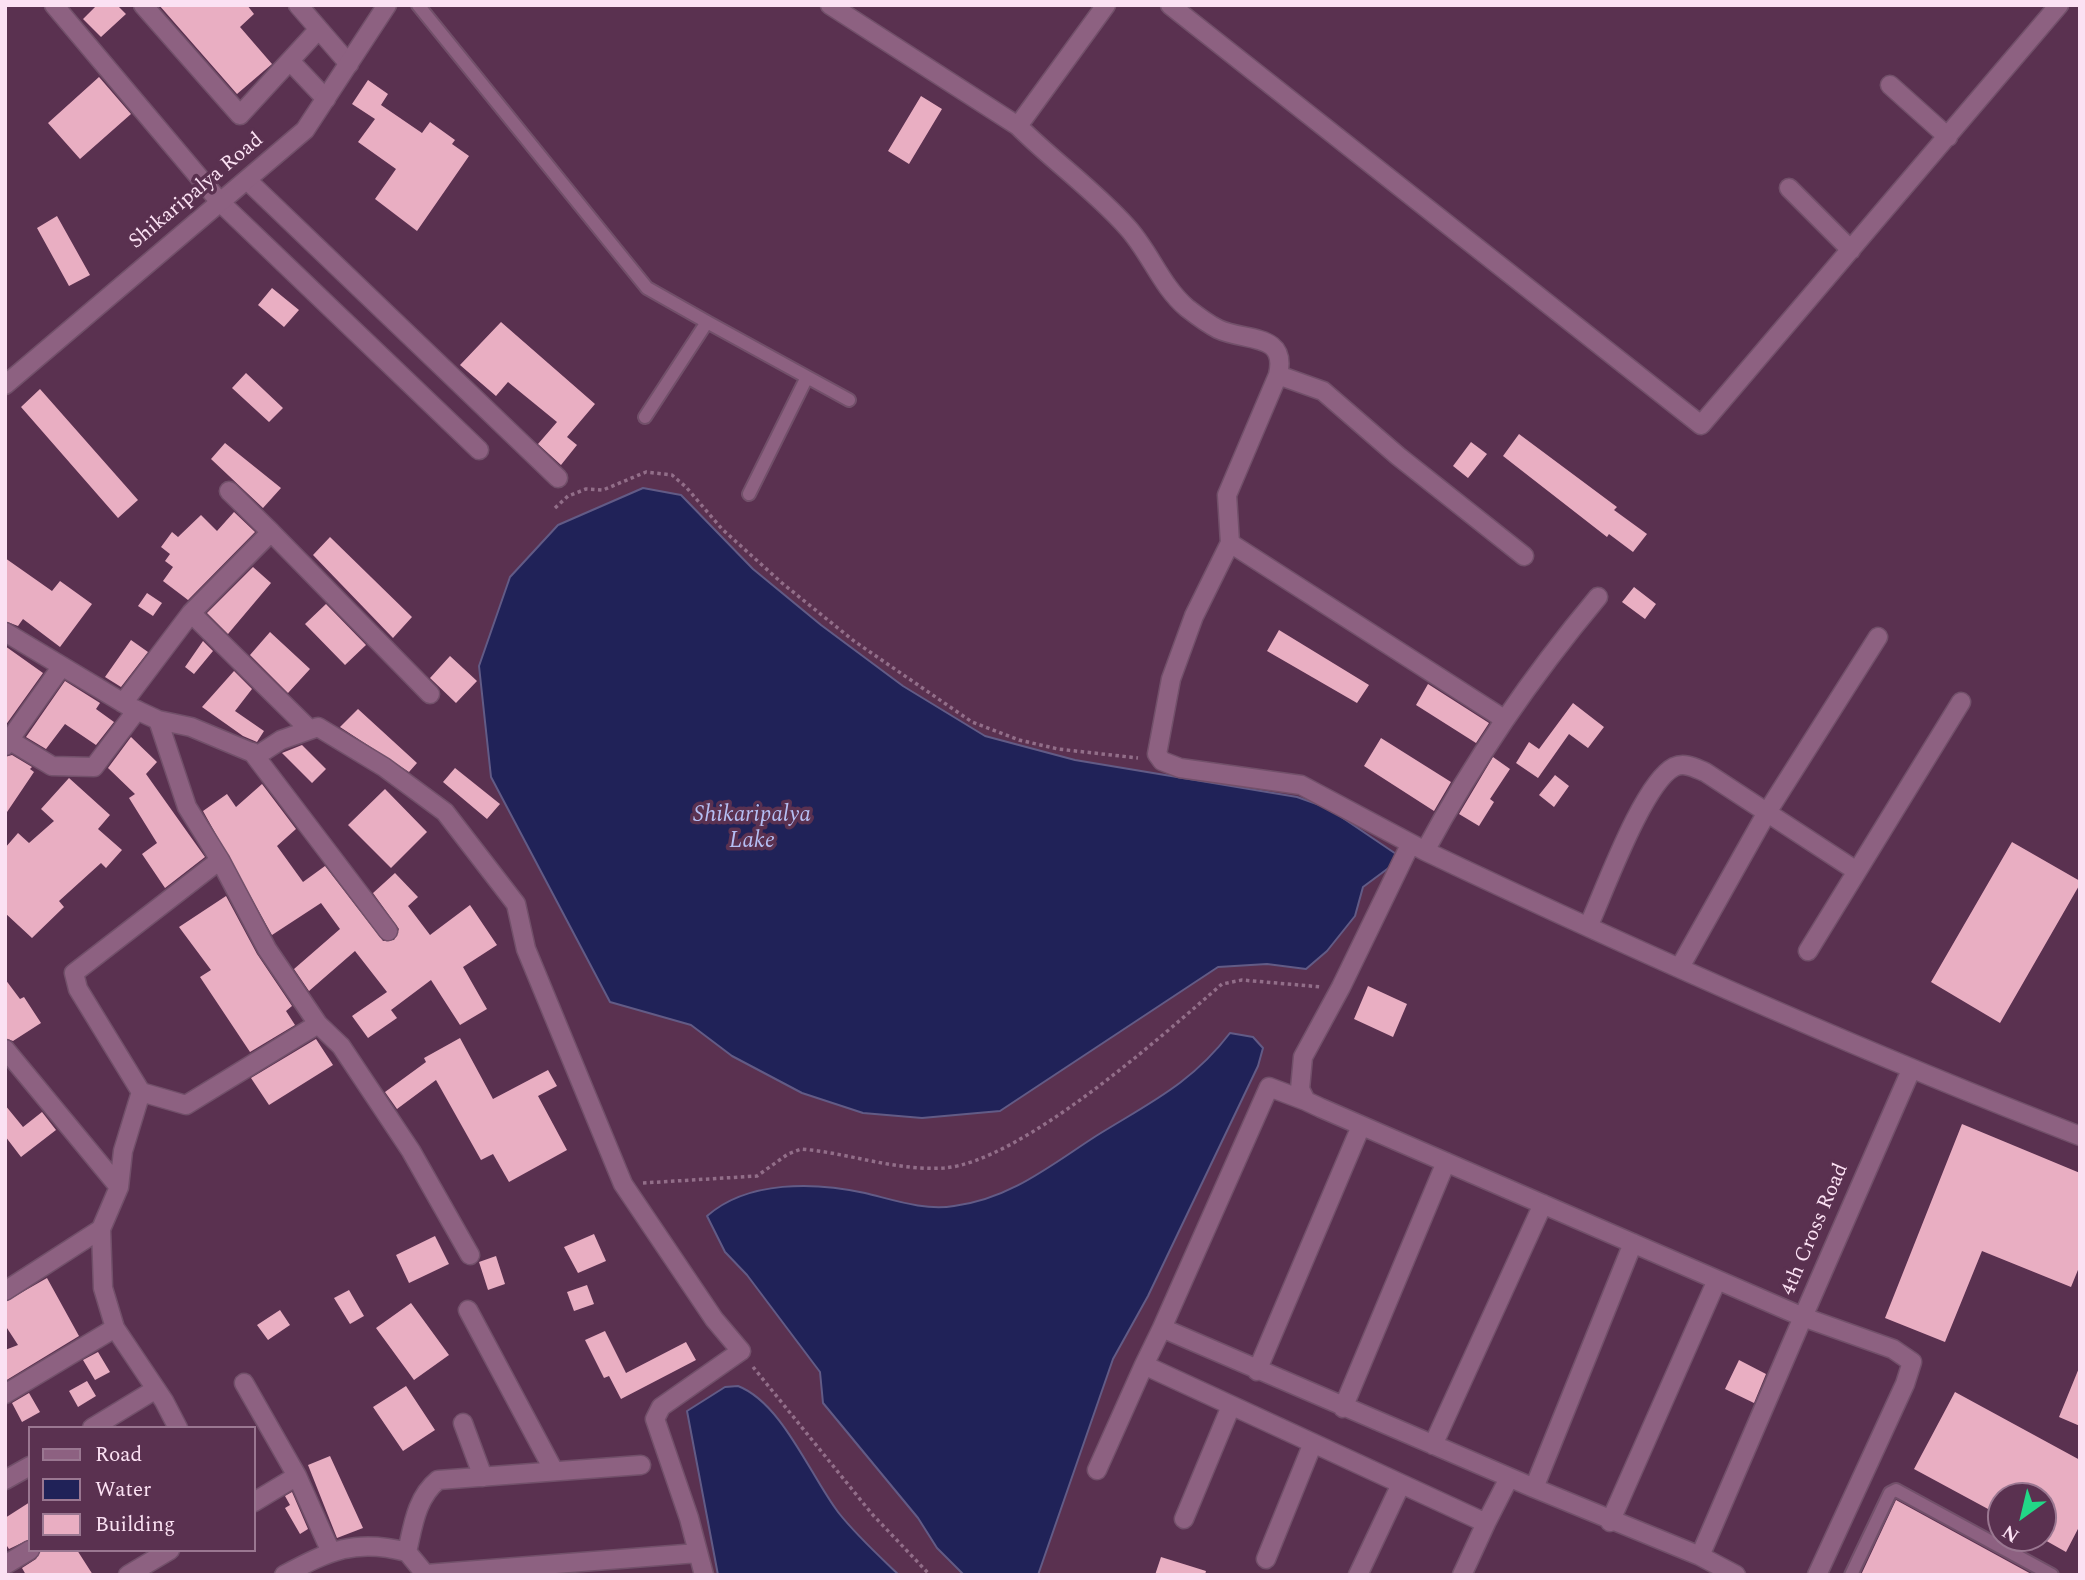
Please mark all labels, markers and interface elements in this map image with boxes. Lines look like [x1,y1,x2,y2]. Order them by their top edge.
street label: Shikaripalya Road [125,128,269,256]
water label: Shikaripalya Lake [693,802,811,856]
street label: 4th Cross Road [1777,1160,1855,1300]
legend [28,1426,256,1552]
text: Road [95,1439,142,1471]
text: Water [95,1474,151,1506]
north arrow [1987,1482,2057,1552]
text: Building [95,1509,175,1541]
text: N [1997,1517,2026,1550]

